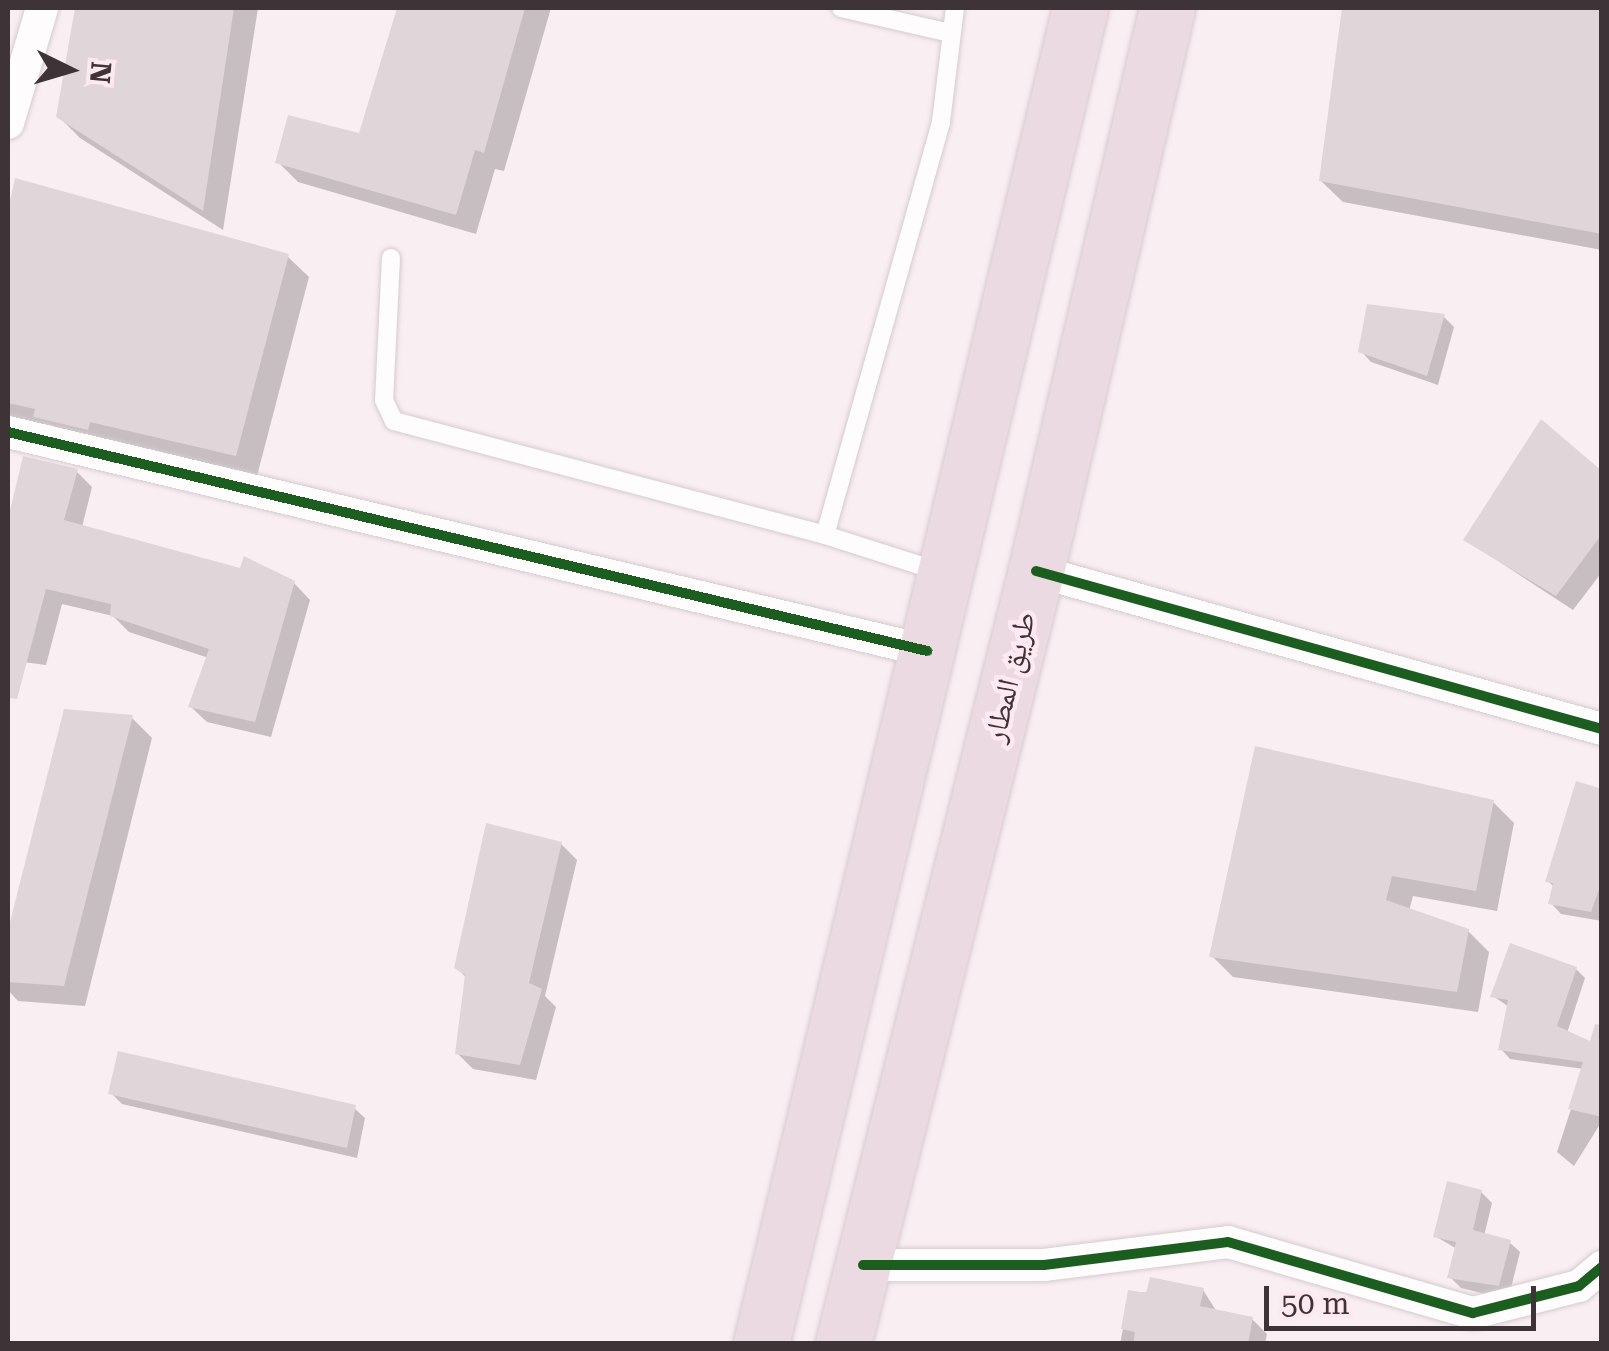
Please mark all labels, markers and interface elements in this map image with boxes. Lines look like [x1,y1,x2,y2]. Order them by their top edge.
north arrow [20,20,120,120]
text: N [83,60,118,85]
street label: طريق المطار [976,608,1044,746]
scale bar [1269,1266,1542,1328]
text: 50 m [1281,1286,1350,1321]

